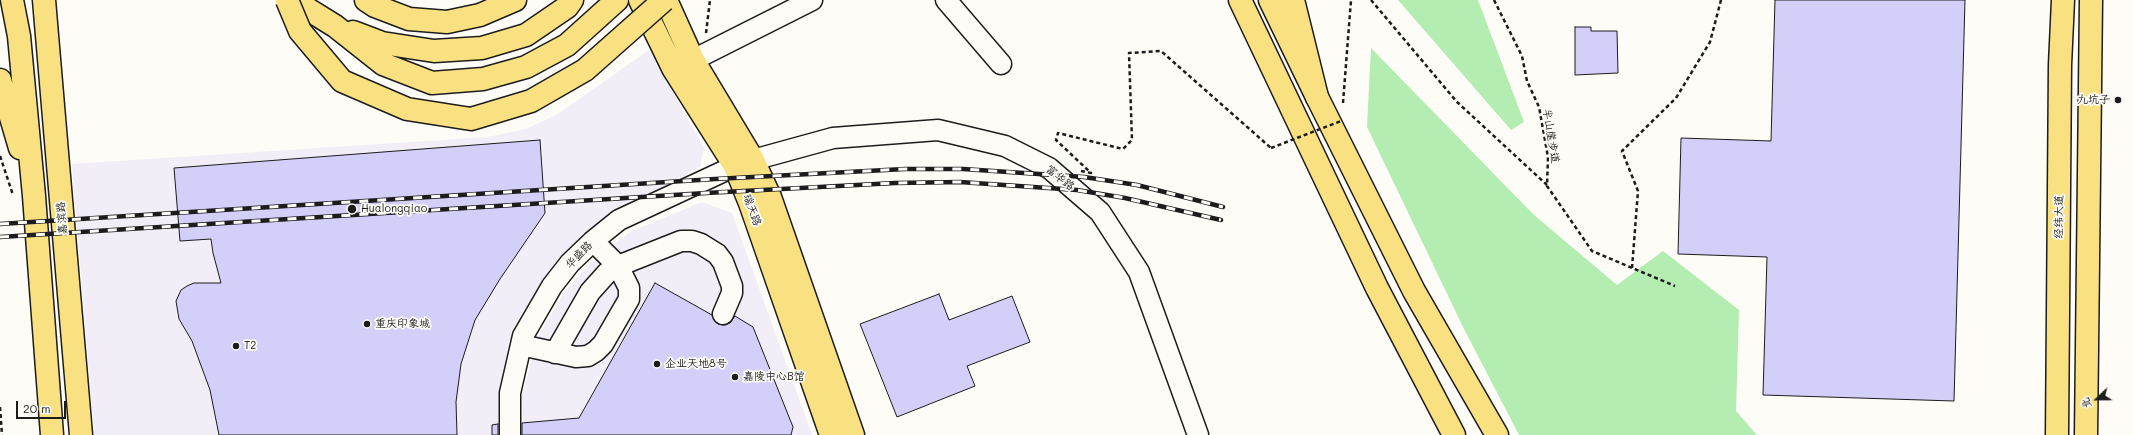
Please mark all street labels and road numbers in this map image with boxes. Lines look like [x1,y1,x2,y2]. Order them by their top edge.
street label: 半山崖步道 [1540,108,1562,164]
street label: 富华路 [1043,162,1077,194]
street label: 瑞天路 [740,192,764,228]
street label: 经纬大道 [2052,195,2066,239]
street label: 嘉滨路 [54,201,70,235]
street label: 华盛路 [563,239,595,271]

